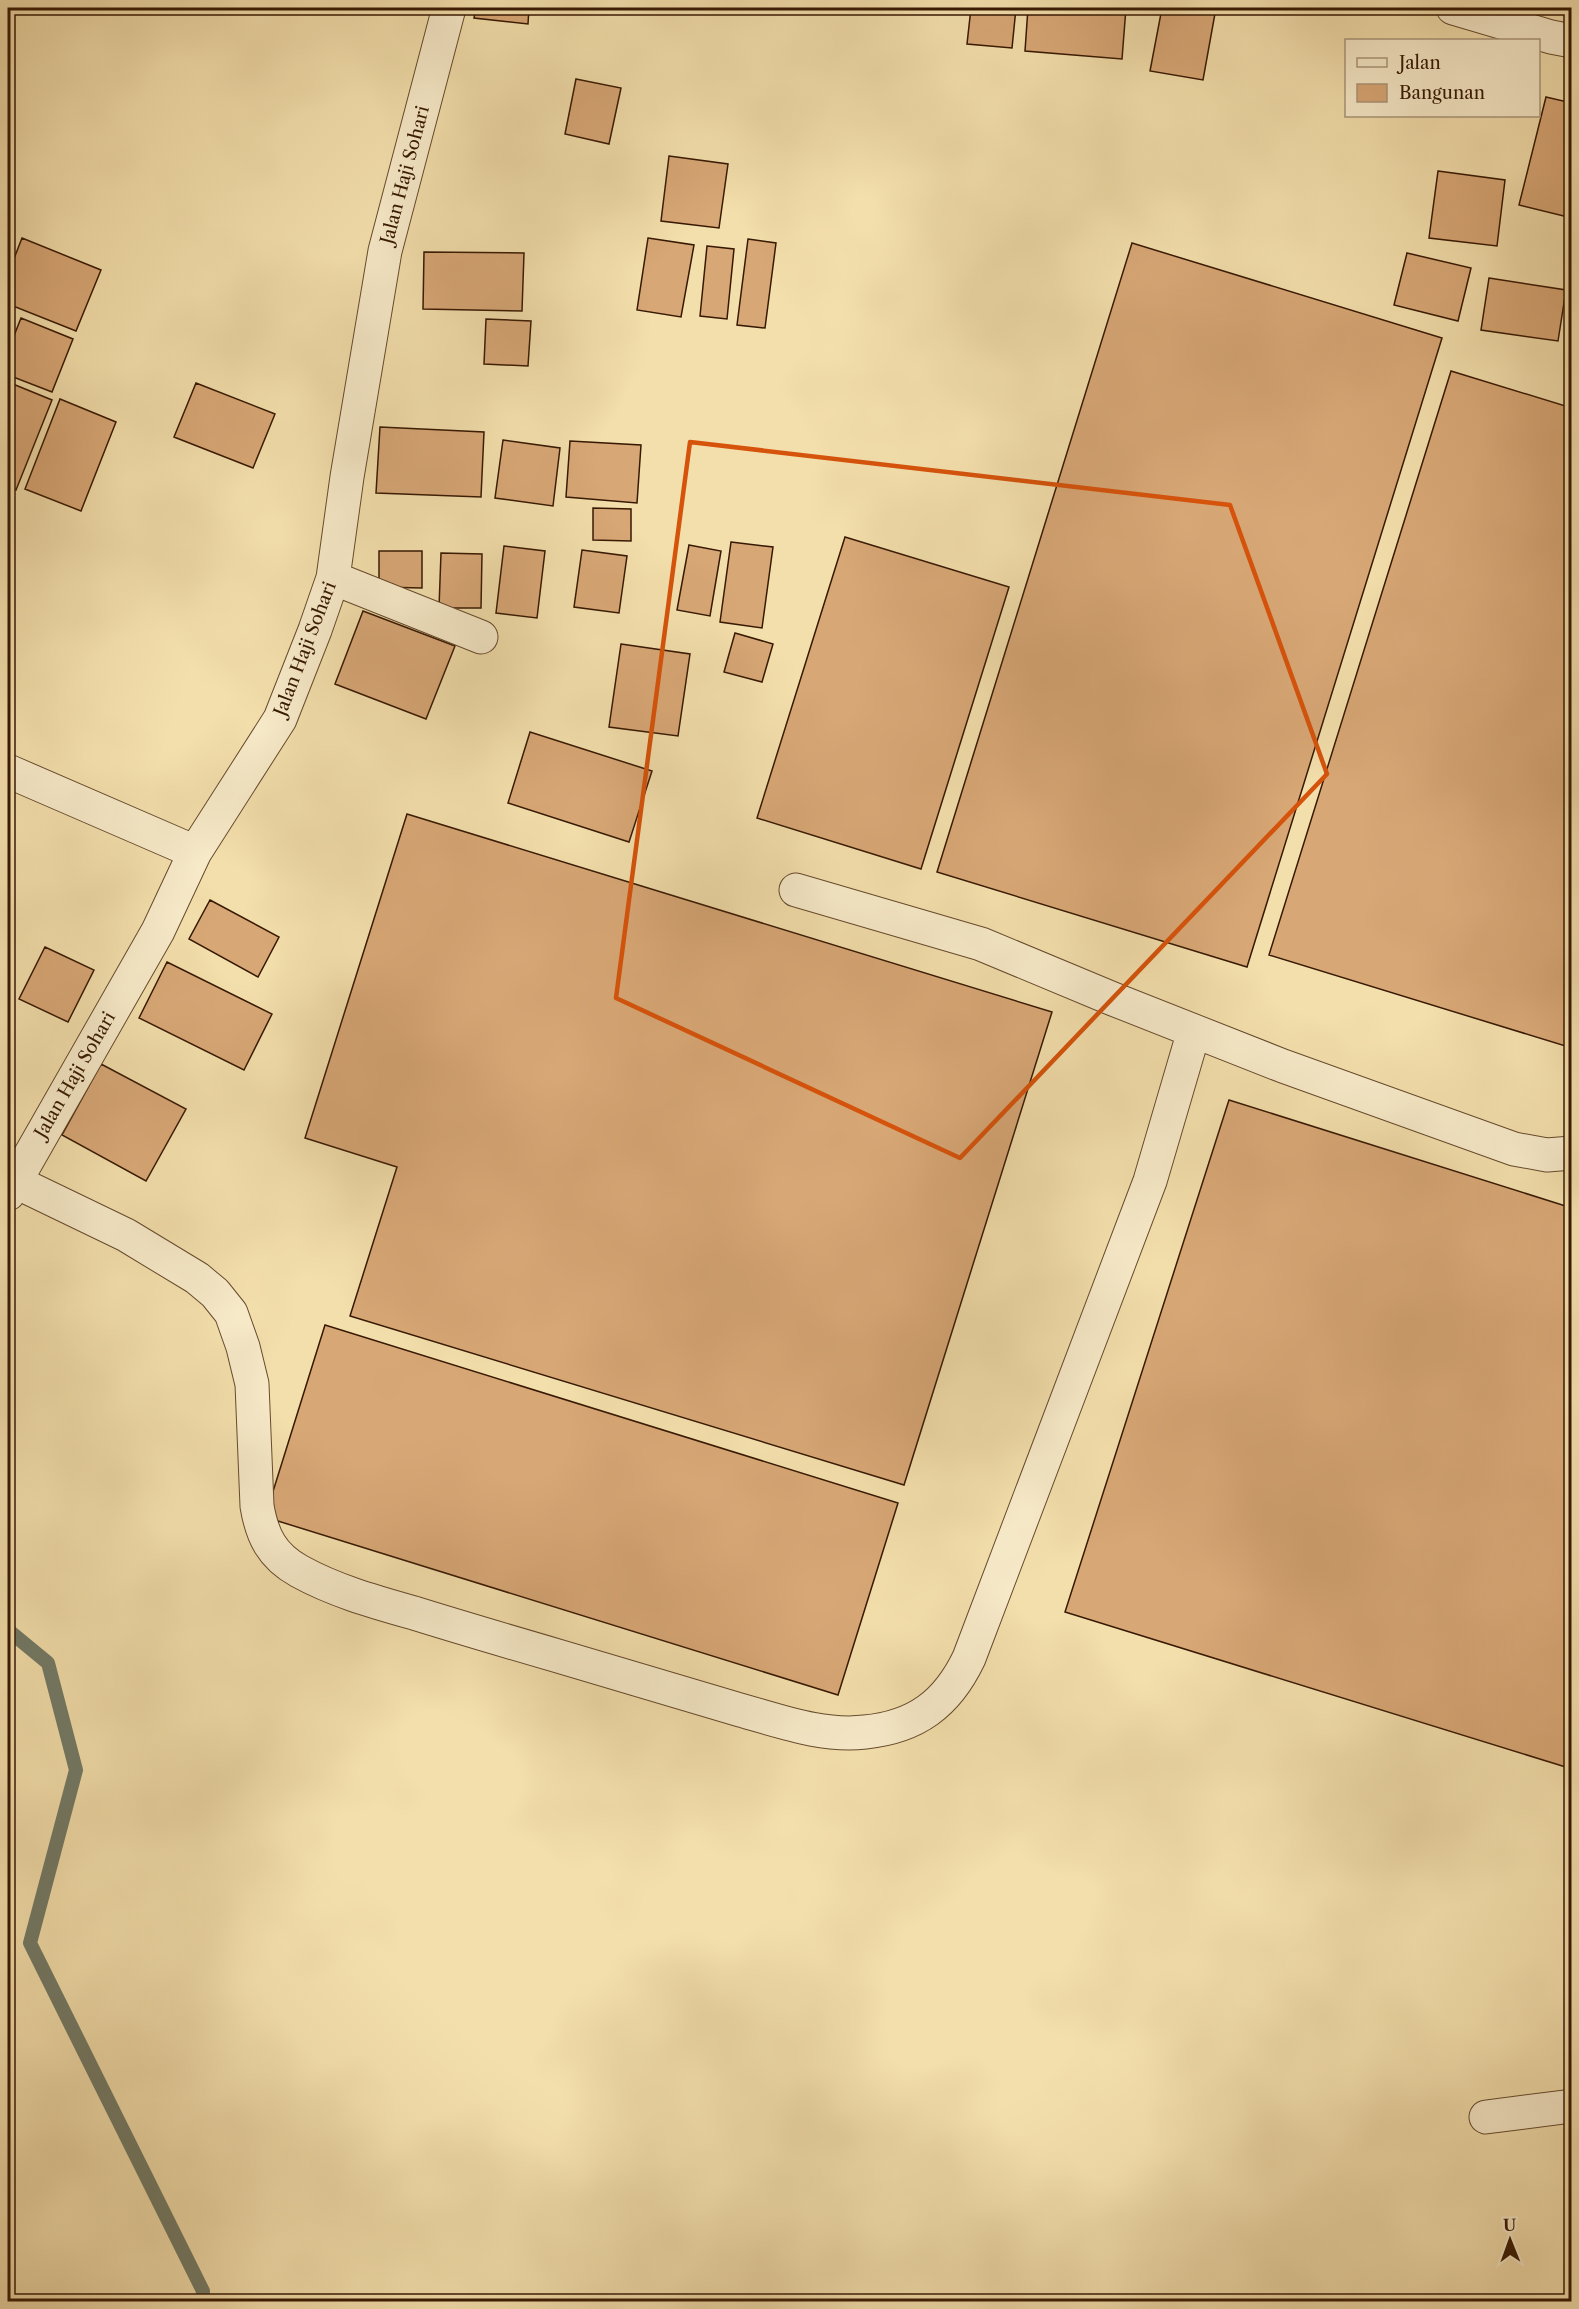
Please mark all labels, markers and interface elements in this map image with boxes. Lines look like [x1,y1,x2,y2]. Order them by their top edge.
legend [1345,39,1540,117]
text: Jalan [1396,52,1441,74]
text: Bangunan [1399,82,1485,104]
street label: Jalan Haji Sohari [375,103,434,249]
street label: Jalan Haji Sohari [268,578,341,722]
street label: Jalan Haji Sohari [28,1007,120,1145]
north arrow [1480,2210,1540,2270]
text: U [1503,2215,1516,2235]

